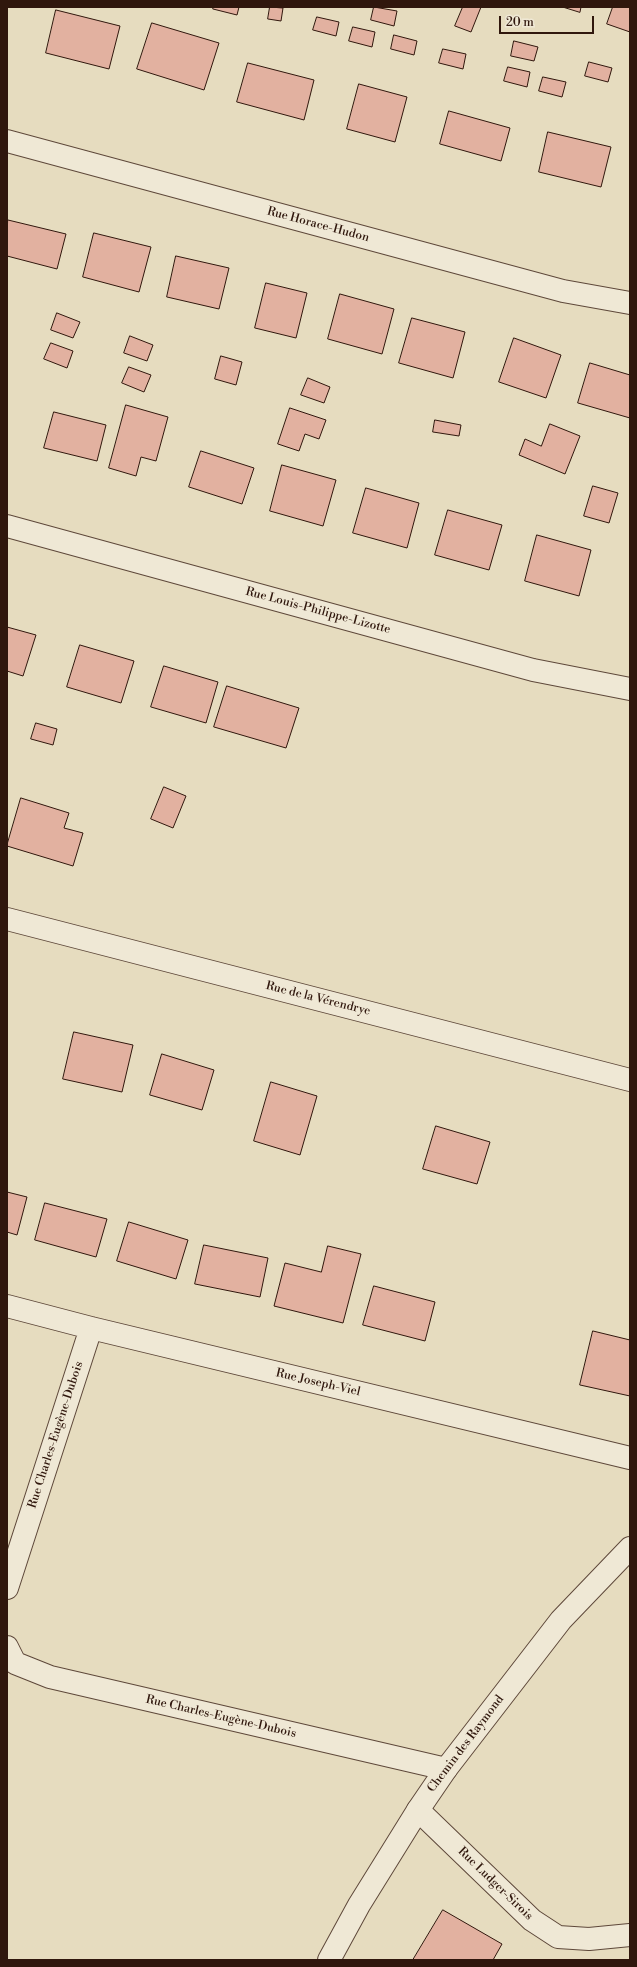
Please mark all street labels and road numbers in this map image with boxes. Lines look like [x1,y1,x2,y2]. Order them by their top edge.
street label: Rue Horace-Hudon [265,204,371,246]
street label: Rue Louis-Philippe-Lizotte [244,585,392,637]
street label: Rue de la Vérendrye [264,979,372,1019]
street label: Rue Charles-Eugène-Dubois [25,1360,87,1510]
street label: Rue Joseph-Viel [274,1366,362,1400]
street label: Rue Charles-Eugène-Dubois [144,1693,298,1741]
street label: Chemin des Raymond [425,1693,507,1795]
street label: Rue Ludger-Sirois [454,1845,536,1923]

